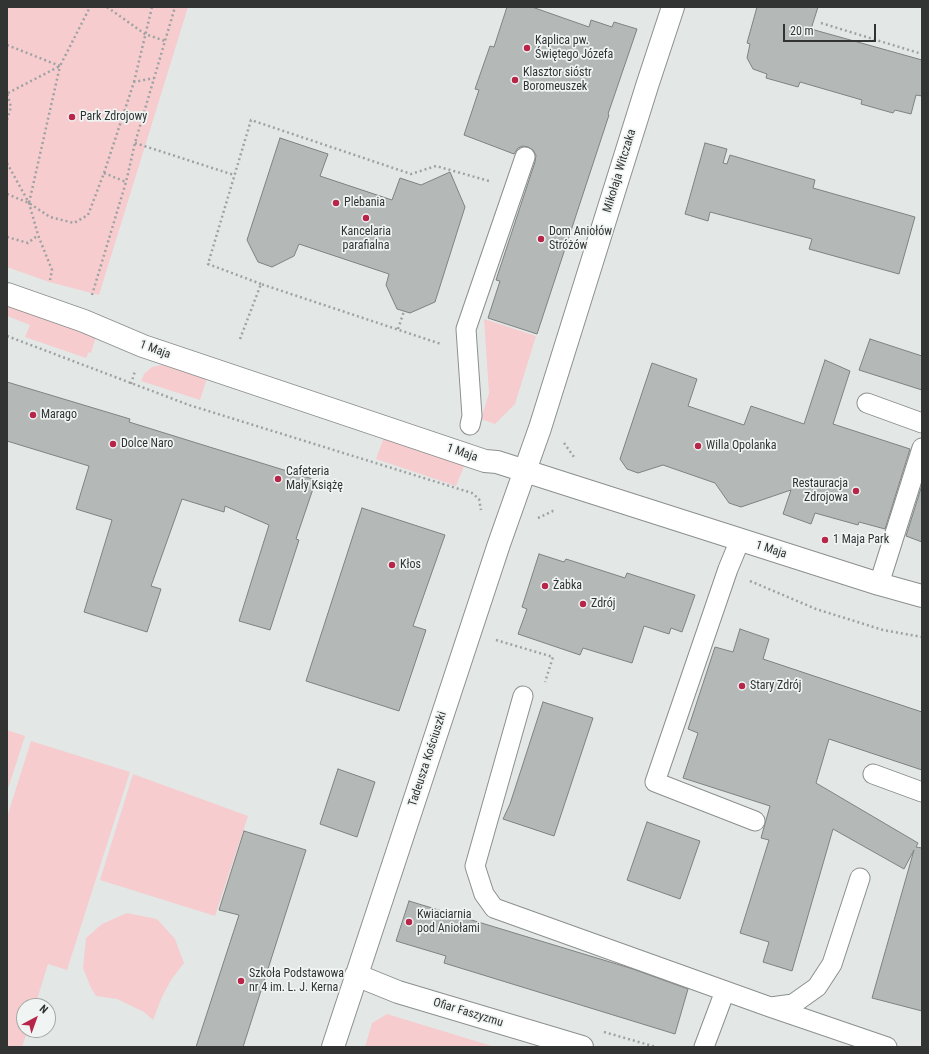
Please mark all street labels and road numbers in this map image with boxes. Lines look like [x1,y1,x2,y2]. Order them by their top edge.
street label: Mikołaja Witczaka [600,128,640,214]
street label: 1 Maja [138,338,172,362]
street label: 1 Maja [445,441,479,465]
street label: 1 Maja [754,538,788,562]
street label: Tadeusza Kościuszki [406,710,450,808]
street label: Ofiar Faszyzmu [431,996,505,1030]

